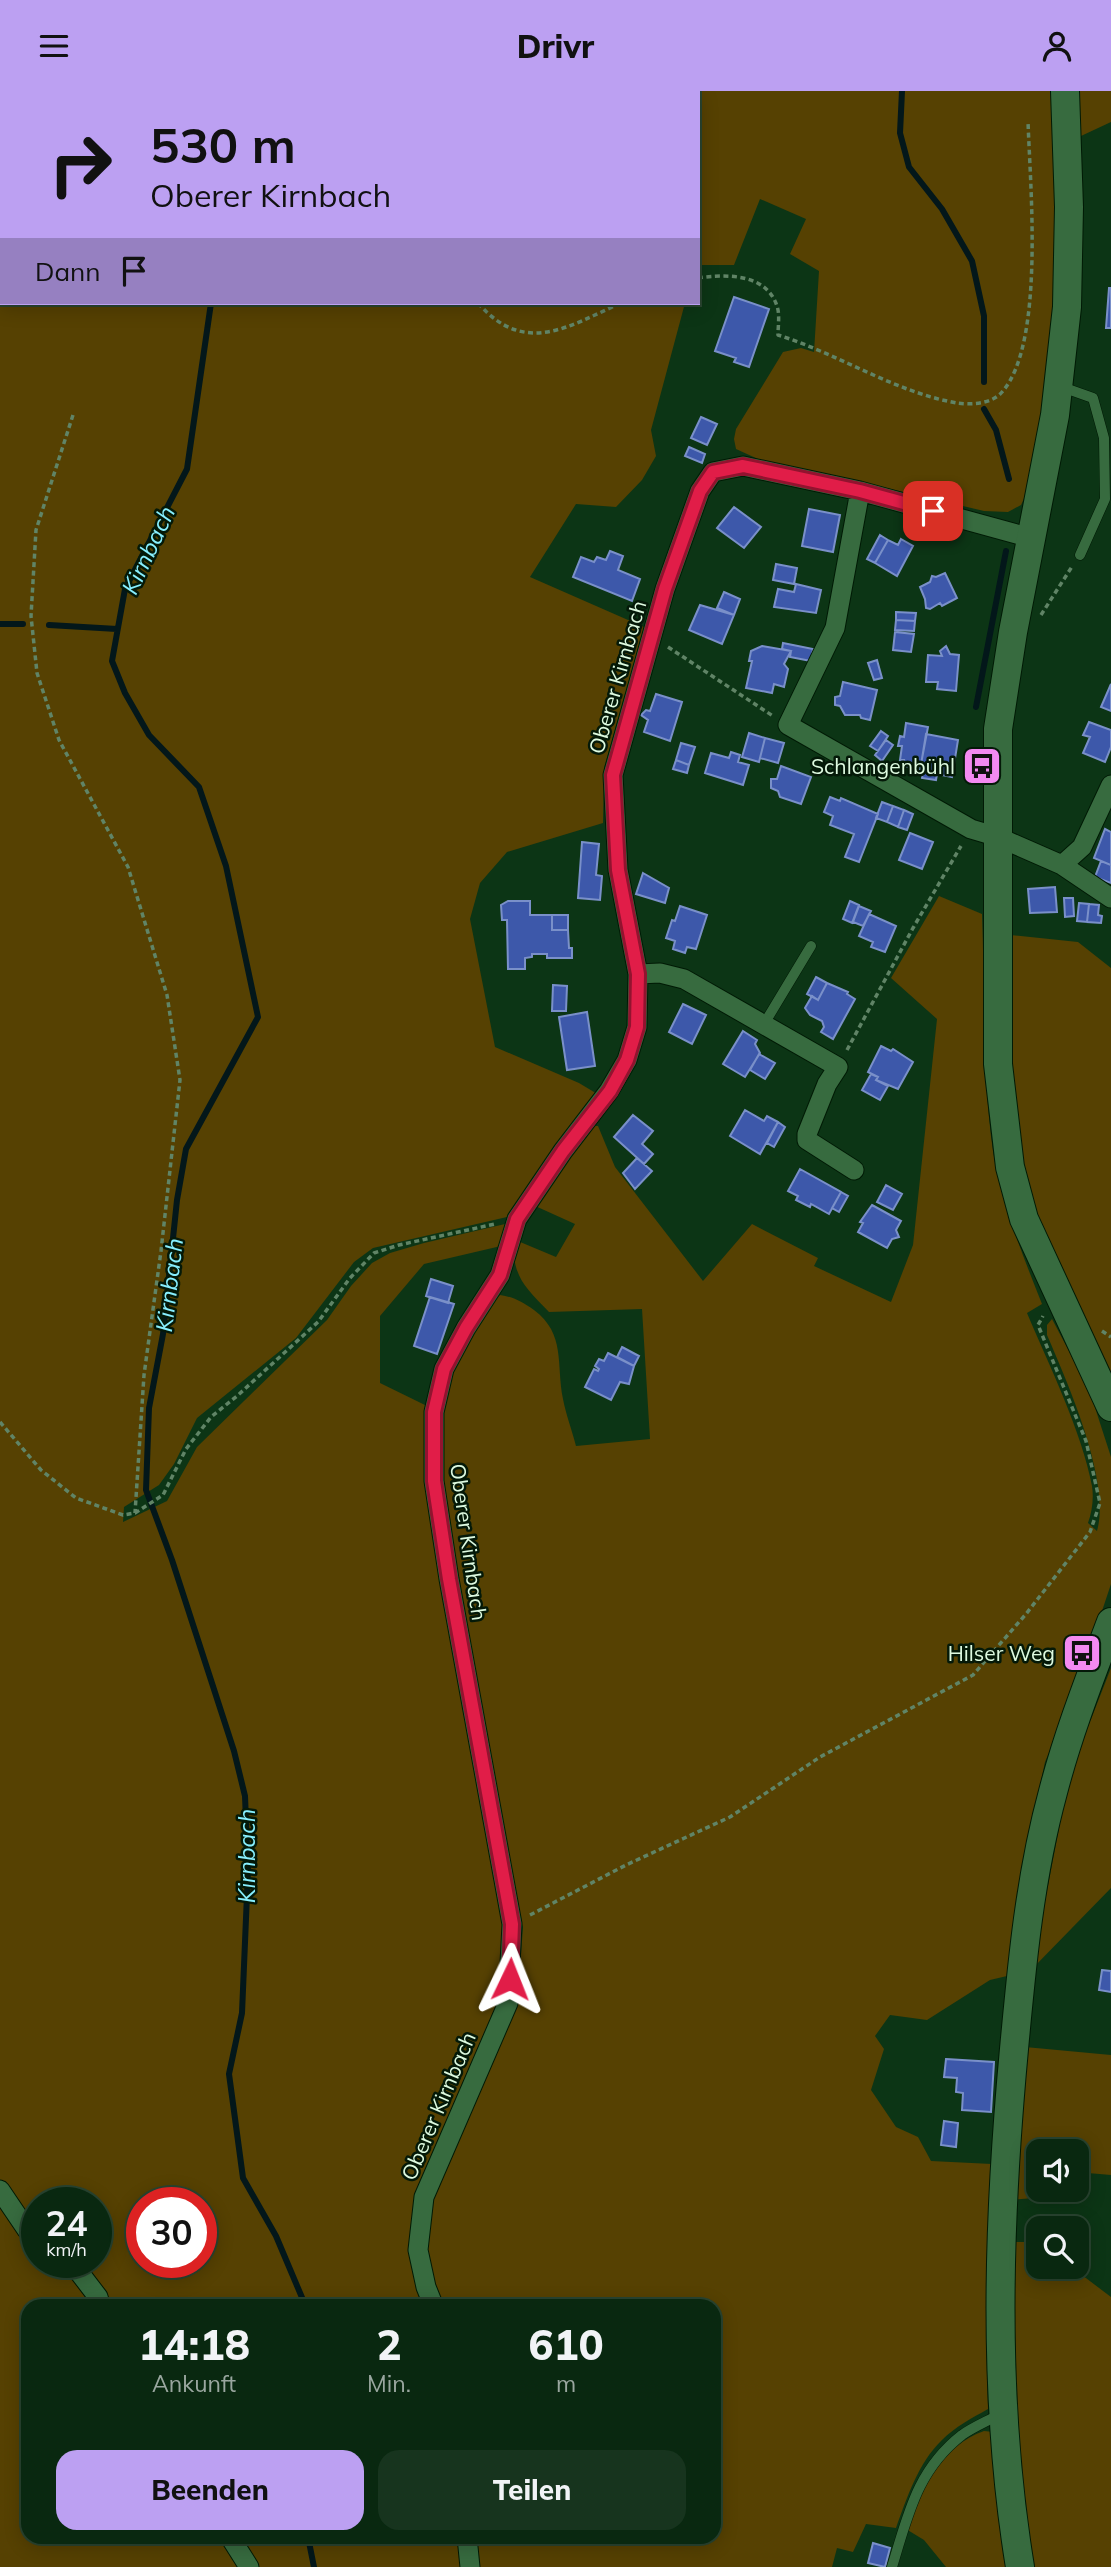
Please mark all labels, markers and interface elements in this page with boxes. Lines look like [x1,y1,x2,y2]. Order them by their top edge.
text: Drivr [517,26,594,66]
icon: menu [35,27,73,65]
icon: person [1038,27,1076,65]
text: 530 m [150,114,296,175]
icon: right [35,119,126,210]
text: Oberer Kirnbach [150,175,391,215]
icon: arrive [115,252,153,290]
text: Dann [35,255,101,288]
pin [903,481,963,541]
icon: arrive [914,492,952,530]
water label: Kirnbach [115,501,181,599]
street label: Oberer Kirnbach [583,597,651,757]
bus stop icon: Schlangenbühl [961,745,1003,787]
place label: Schlangenbühl [811,753,955,779]
water label: Kirnbach [149,1236,189,1334]
street label: Oberer Kirnbach [445,1462,493,1622]
bus stop icon: Hilser Weg [1061,1632,1103,1674]
place label: Hilser Weg [948,1640,1055,1666]
water label: Kirnbach [232,1809,261,1903]
position arrow [473,1942,547,2016]
street label: Oberer Kirnbach [395,2028,481,2184]
map controls [1026,2139,1089,2279]
button: sound [1026,2139,1089,2202]
speed limit sign: 30 [126,2187,217,2278]
text: 24 [45,2201,88,2245]
button: search [1026,2216,1089,2279]
text: km/h [46,2238,87,2261]
text: 14:18 [138,2318,250,2371]
text: 2 [376,2318,402,2371]
text: 610 [528,2318,604,2371]
text: Ankunft [152,2369,236,2398]
text: Min. [367,2369,411,2398]
text: m [556,2369,576,2398]
button: Beenden [56,2450,364,2530]
button: Teilen [378,2450,686,2530]

